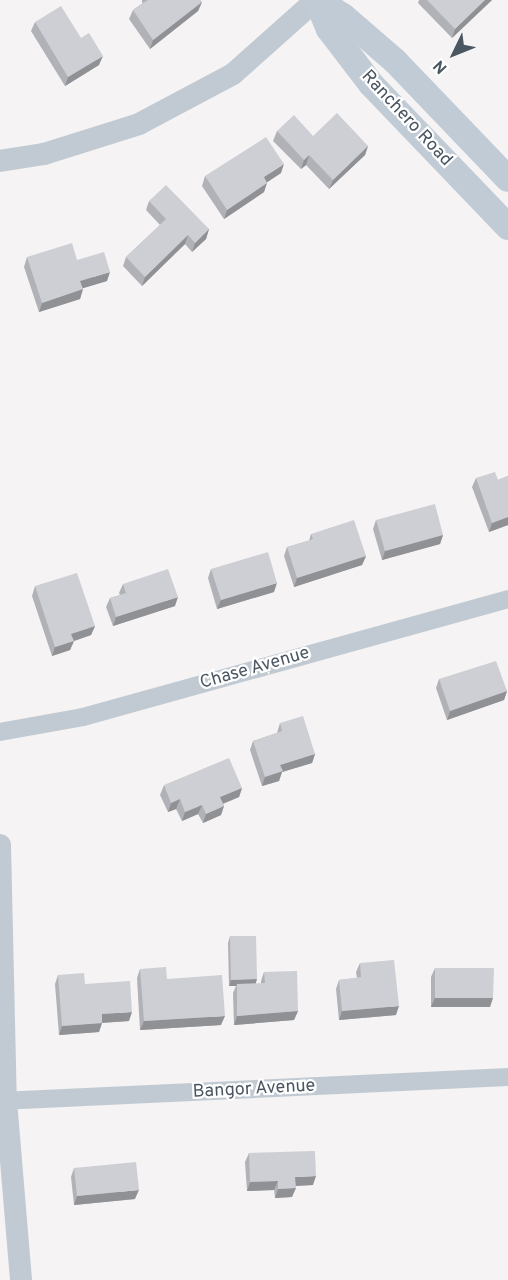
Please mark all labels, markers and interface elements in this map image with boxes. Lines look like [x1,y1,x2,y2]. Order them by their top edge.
north arrow [424,24,484,84]
text: N [430,55,452,77]
street label: Ranchero Road [356,66,456,172]
street label: Chase Avenue [197,643,313,695]
street label: Bangor Avenue [192,1076,316,1104]

